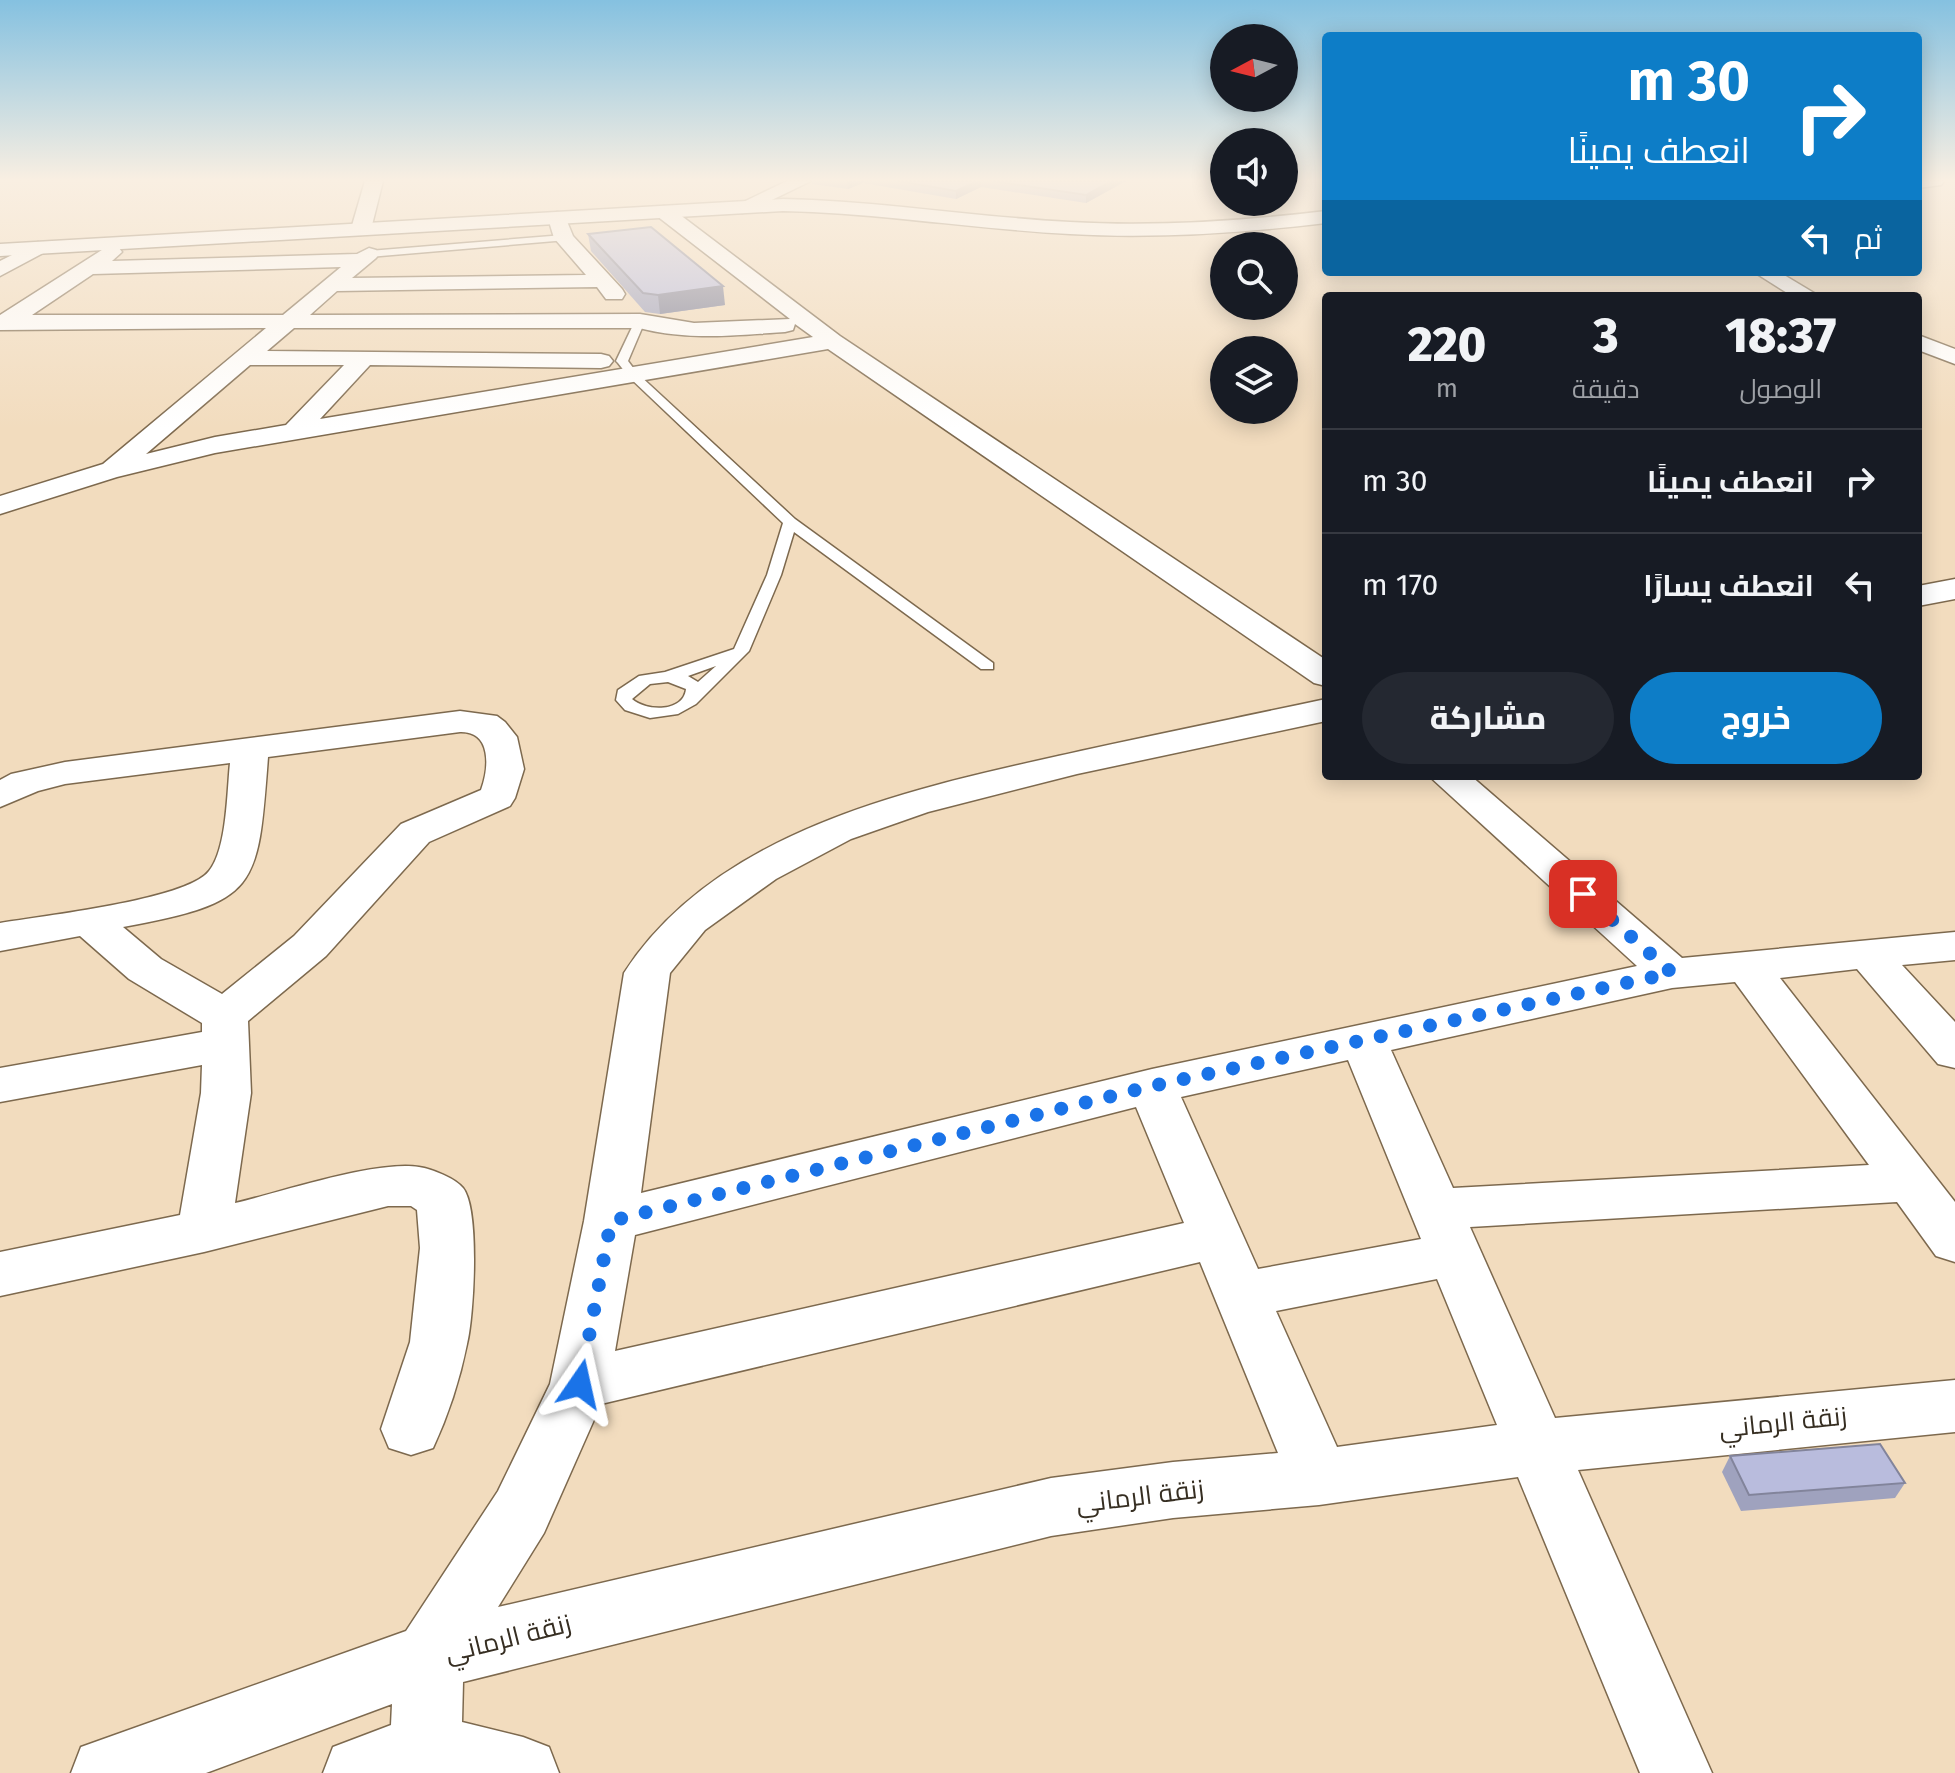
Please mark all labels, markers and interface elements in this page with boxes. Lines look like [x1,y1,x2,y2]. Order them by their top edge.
north arrow [1210,24,1298,112]
map controls [1210,24,1298,424]
text: 30 m [1628,48,1750,115]
icon: right [1778,64,1882,168]
button: sound [1210,128,1298,216]
text: انعطف يمينًا [1568,129,1750,173]
icon: left [1794,216,1838,260]
text: ثم [1854,221,1882,257]
button: search [1210,232,1298,320]
text: 3 [1593,307,1618,365]
text: 18:37 [1725,307,1836,365]
text: 220 [1408,316,1486,374]
button: layers [1210,336,1298,424]
text: m [1436,373,1458,404]
text: دقيقة [1572,374,1640,405]
text: الوصول [1739,374,1822,405]
icon: right [1838,459,1882,503]
text: 30 m [1362,463,1427,499]
text: انعطف يمينًا [1647,464,1814,500]
icon: left [1838,563,1882,607]
text: 170 m [1362,567,1438,603]
text: انعطف يسارًا [1643,568,1814,604]
button: مشاركة [1362,672,1614,764]
button: خروج [1630,672,1882,764]
pin [1549,860,1617,928]
icon: arrive [1561,872,1605,916]
position arrow [538,1342,622,1426]
street label: زنقة الرماني [1718,1400,1849,1450]
street label: زنقة الرماني [1074,1473,1206,1525]
street label: زنقة الرماني [442,1608,575,1674]

